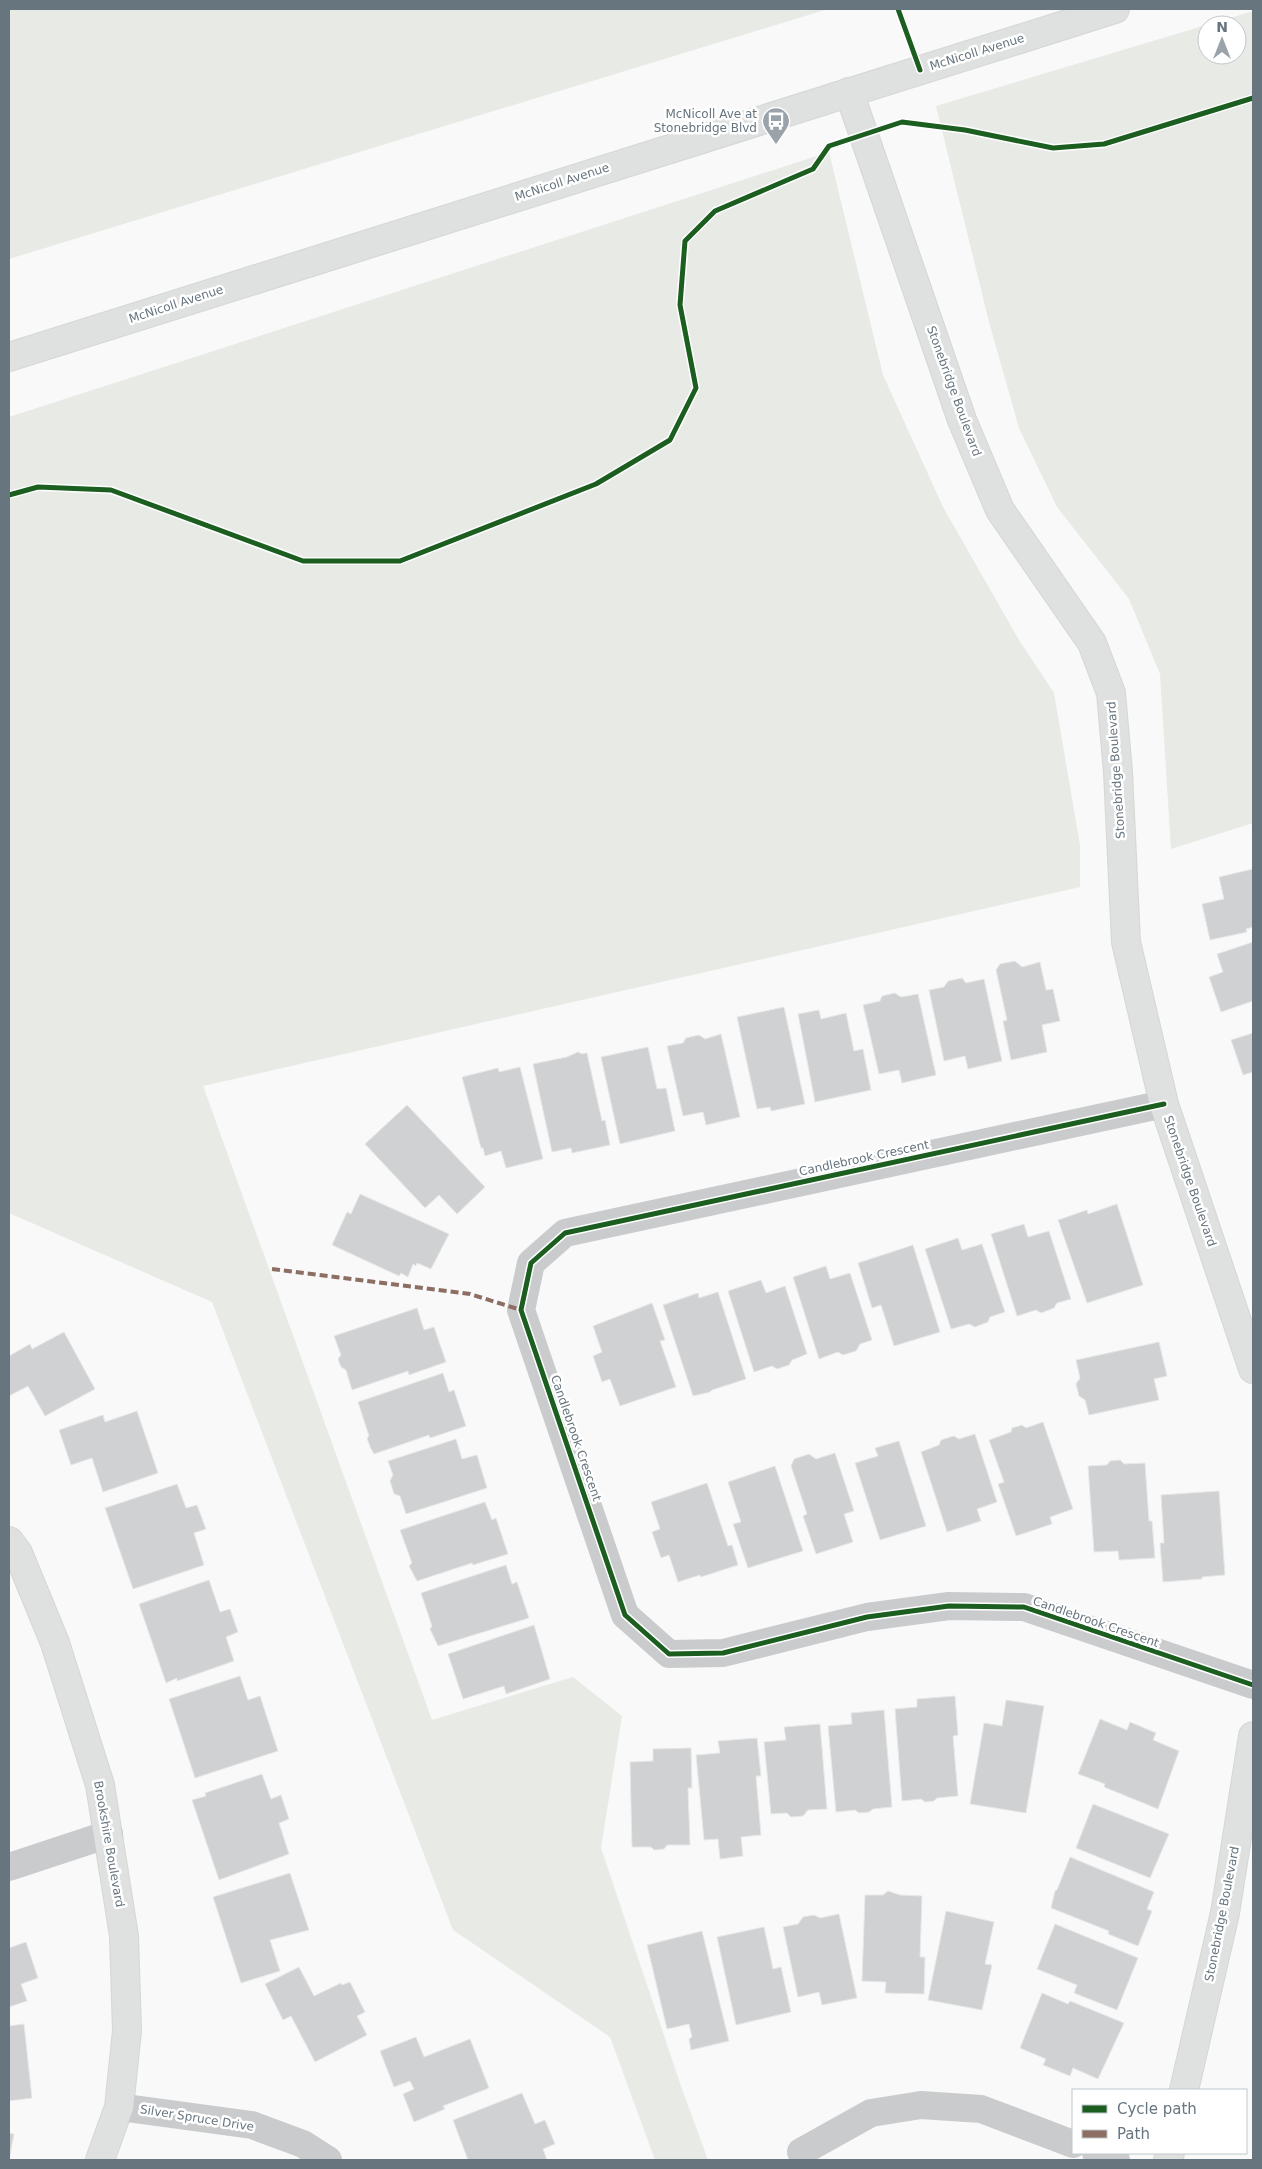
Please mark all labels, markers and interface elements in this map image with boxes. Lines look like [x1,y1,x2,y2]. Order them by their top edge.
north arrow [1197,15,1247,65]
text: N [1216,19,1228,35]
street label: McNicoll Avenue [928,31,1026,73]
bus stop icon: McNicoll Ave at Stonebridge Blvd [761,106,791,145]
place label: McNicoll Ave at Stonebridge Blvd [654,107,757,135]
street label: McNicoll Avenue [513,160,611,204]
street label: McNicoll Avenue [127,282,225,326]
street label: Stonebridge Boulevard [924,324,984,458]
street label: Stonebridge Boulevard [1104,701,1128,839]
street label: Stonebridge Boulevard [1161,1114,1219,1248]
street label: Candlebrook Crescent [798,1137,930,1179]
street label: Candlebrook Crescent [548,1373,604,1503]
street label: Candlebrook Crescent [1031,1594,1161,1650]
street label: Brookshire Boulevard [91,1780,127,1908]
street label: Stonebridge Boulevard [1202,1845,1242,1983]
legend [1072,2089,1247,2154]
text: Cycle path [1117,2100,1197,2118]
street label: Silver Spruce Drive [139,2102,255,2134]
text: Path [1117,2125,1150,2143]

